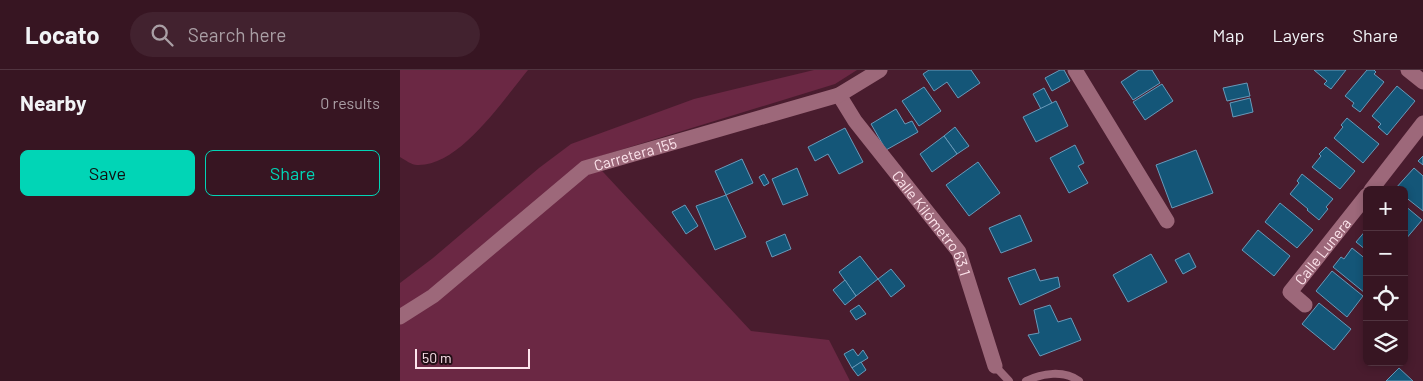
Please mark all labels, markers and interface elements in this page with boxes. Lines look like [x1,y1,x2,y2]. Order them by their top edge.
search box [130,12,480,57]
text: Locato [25,20,100,49]
icon: search [148,21,176,49]
text: Search here [188,23,286,46]
text: Map [1212,24,1244,46]
text: Layers [1272,24,1325,46]
text: Share [1353,24,1398,46]
text: Nearby [20,90,86,115]
text: 0 results [320,93,380,112]
street label: Carretera 155 [592,133,679,174]
button: Save [20,150,195,196]
button: Share [205,150,380,196]
street label: Calle Kilómetro 63.1 [889,167,975,278]
map controls [1363,186,1408,366]
button: + [1363,186,1408,231]
street label: Calle Lunera [1290,214,1354,288]
button: − [1363,231,1408,276]
button: locate [1363,276,1408,321]
button: layers [1363,321,1408,366]
scale bar [415,346,530,369]
text: 50 m [422,349,451,366]

